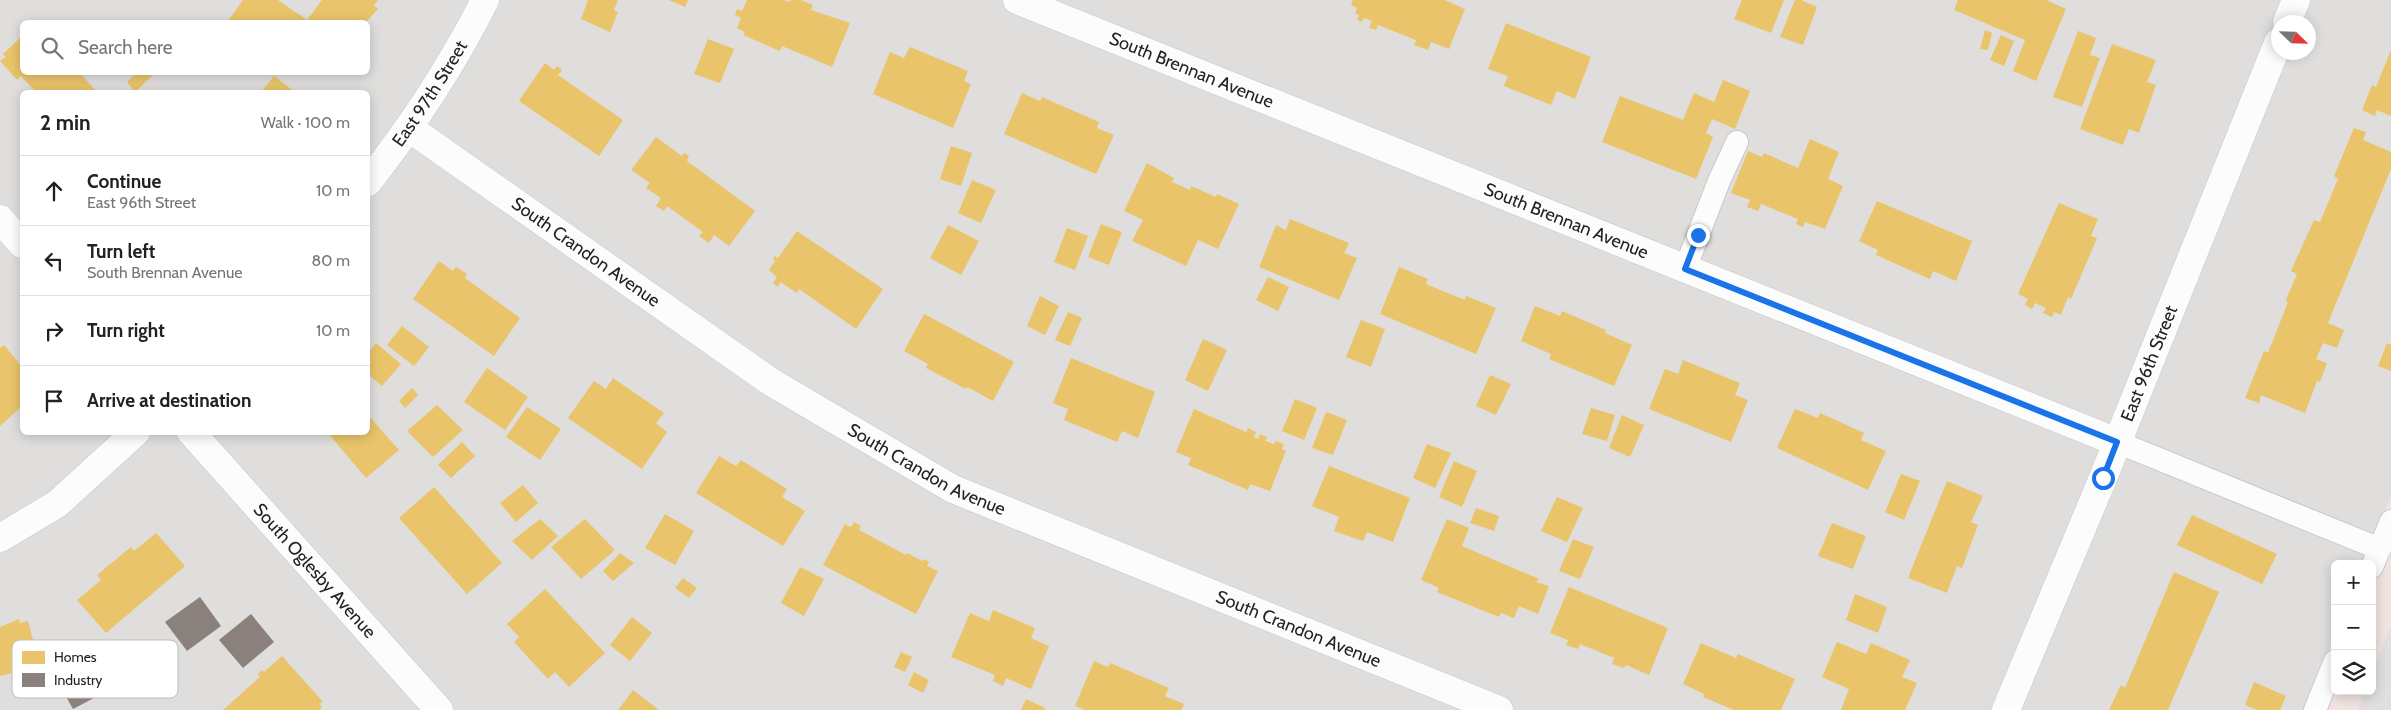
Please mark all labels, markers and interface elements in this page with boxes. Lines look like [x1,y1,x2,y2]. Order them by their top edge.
north arrow [2271,15,2316,60]
search box [20,20,370,75]
street label: South Brennan Avenue [1106,27,1277,113]
icon: search [38,34,66,62]
text: Search here [78,36,172,59]
street label: East 97th Street [387,37,472,151]
text: 2 min [40,110,91,135]
text: Walk · 100 m [261,113,350,132]
text: Continue [87,170,161,193]
icon: ahead [40,177,68,205]
street label: South Brennan Avenue [1481,178,1652,264]
text: 10 m [316,181,350,200]
street label: South Crandon Avenue [507,192,664,312]
text: East 96th Street [87,193,196,212]
route end [1687,224,1710,247]
text: Turn left [87,240,155,263]
icon: left [40,247,68,275]
text: 80 m [312,251,350,270]
text: South Brennan Avenue [87,263,243,282]
street label: East 96th Street [2116,302,2182,425]
icon: right [40,317,68,345]
text: Turn right [87,319,165,342]
text: 10 m [316,321,350,340]
icon: arrive [40,387,68,415]
text: Arrive at destination [87,389,251,412]
street label: South Crandon Avenue [844,418,1009,520]
route start [2092,467,2115,490]
street label: South Oglesby Avenue [249,499,381,643]
map controls [2331,560,2376,695]
button: + [2331,560,2376,605]
street label: South Crandon Avenue [1213,586,1384,672]
button: − [2331,605,2376,650]
legend [12,640,178,698]
text: Homes [54,648,97,666]
button: layers [2331,650,2376,695]
text: Industry [54,671,102,689]

